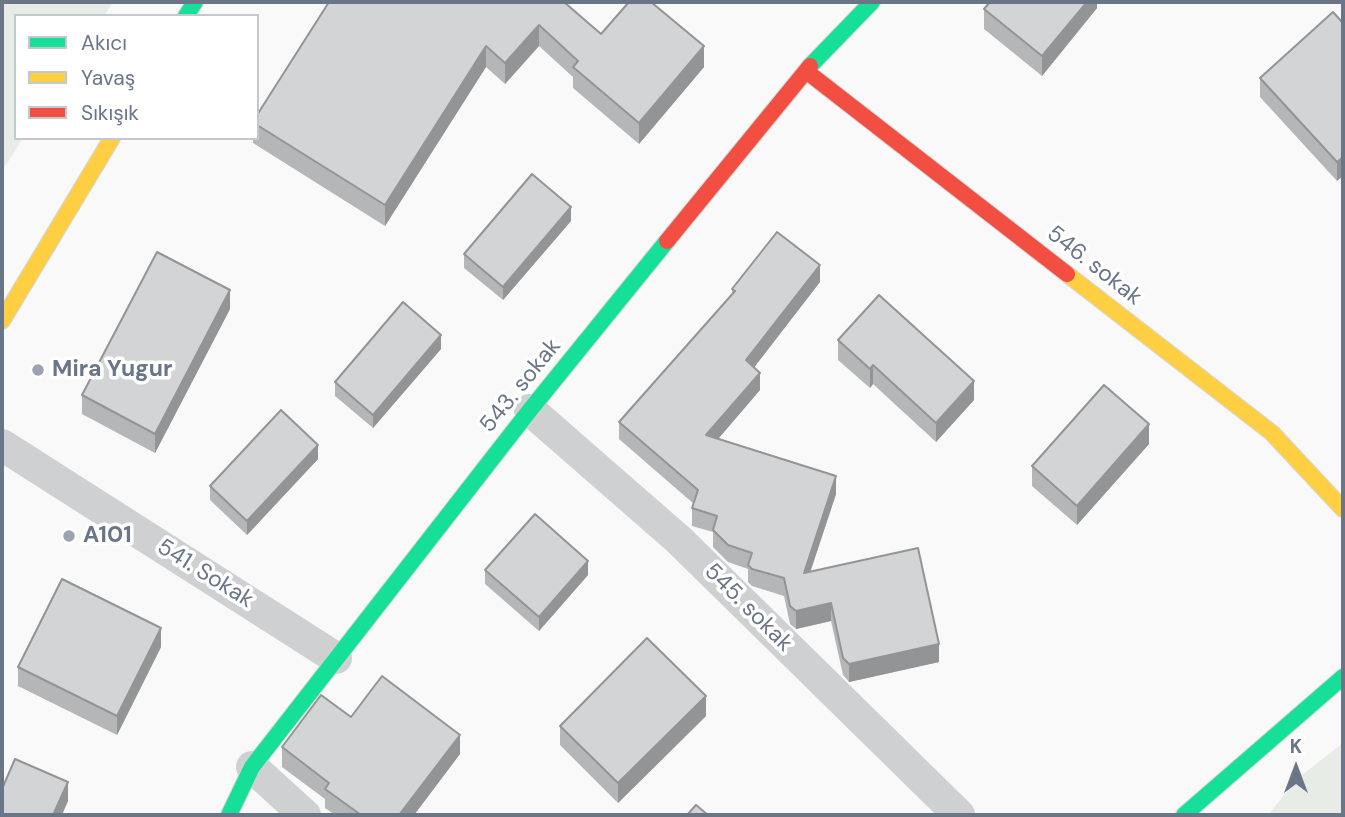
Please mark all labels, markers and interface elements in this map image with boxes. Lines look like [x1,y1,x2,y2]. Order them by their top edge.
legend [14,14,259,140]
text: Akıcı [81,29,127,57]
text: Yavaş [81,64,135,92]
text: Sıkışık [81,99,139,127]
street label: 546. sokak [1041,220,1147,312]
street label: 543. sokak [475,333,567,439]
place label: Mira Yugur [52,356,172,384]
marker: Mira Yugur [30,362,46,378]
place label: A101 [83,522,132,550]
marker: A101 [61,528,77,544]
street label: 541. Sokak [152,534,258,614]
street label: 545. sokak [698,558,798,658]
north arrow [1261,733,1331,803]
text: K [1290,734,1302,759]

